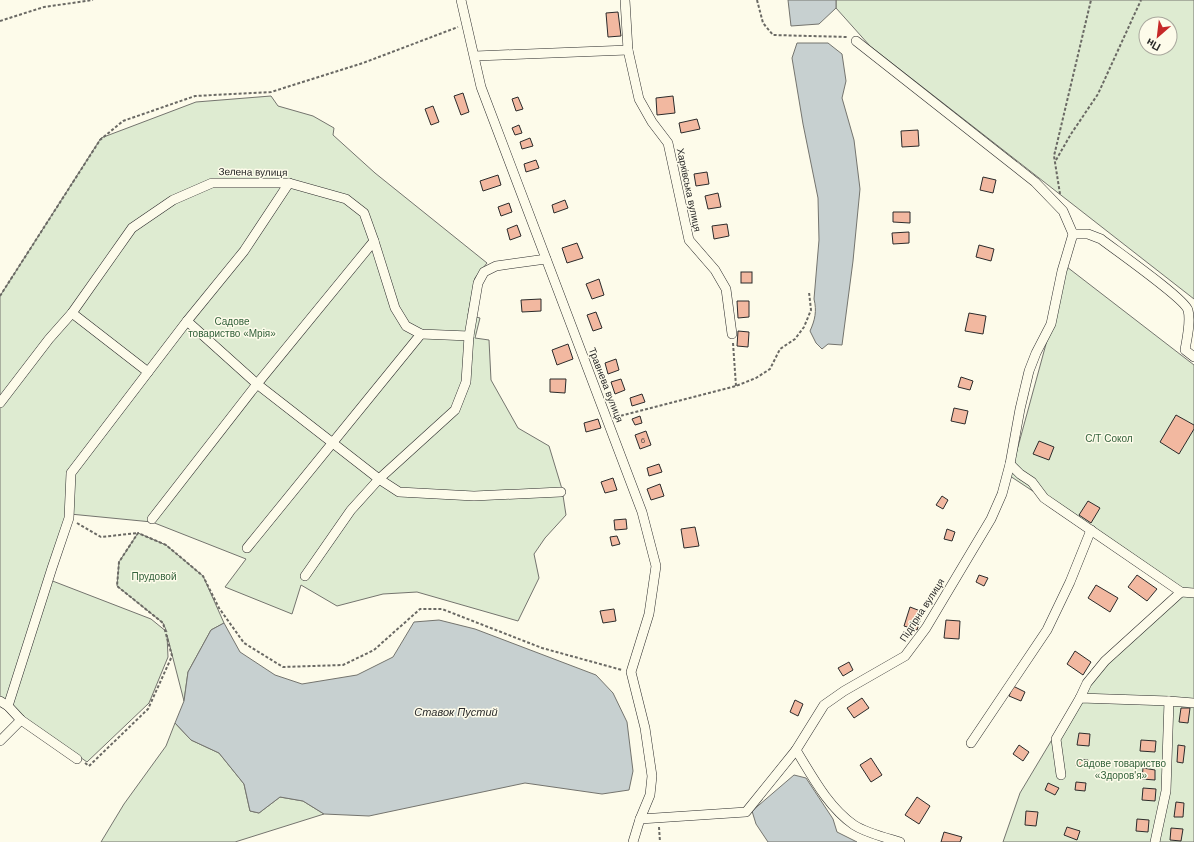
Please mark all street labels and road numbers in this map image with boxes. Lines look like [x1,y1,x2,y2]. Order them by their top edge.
street label: Харківська вулиця [675,147,703,233]
street label: Зелена вулиця [218,166,288,178]
street label: Травнева вулиця [587,346,625,424]
street label: Підгірна вулиця [898,576,946,644]

